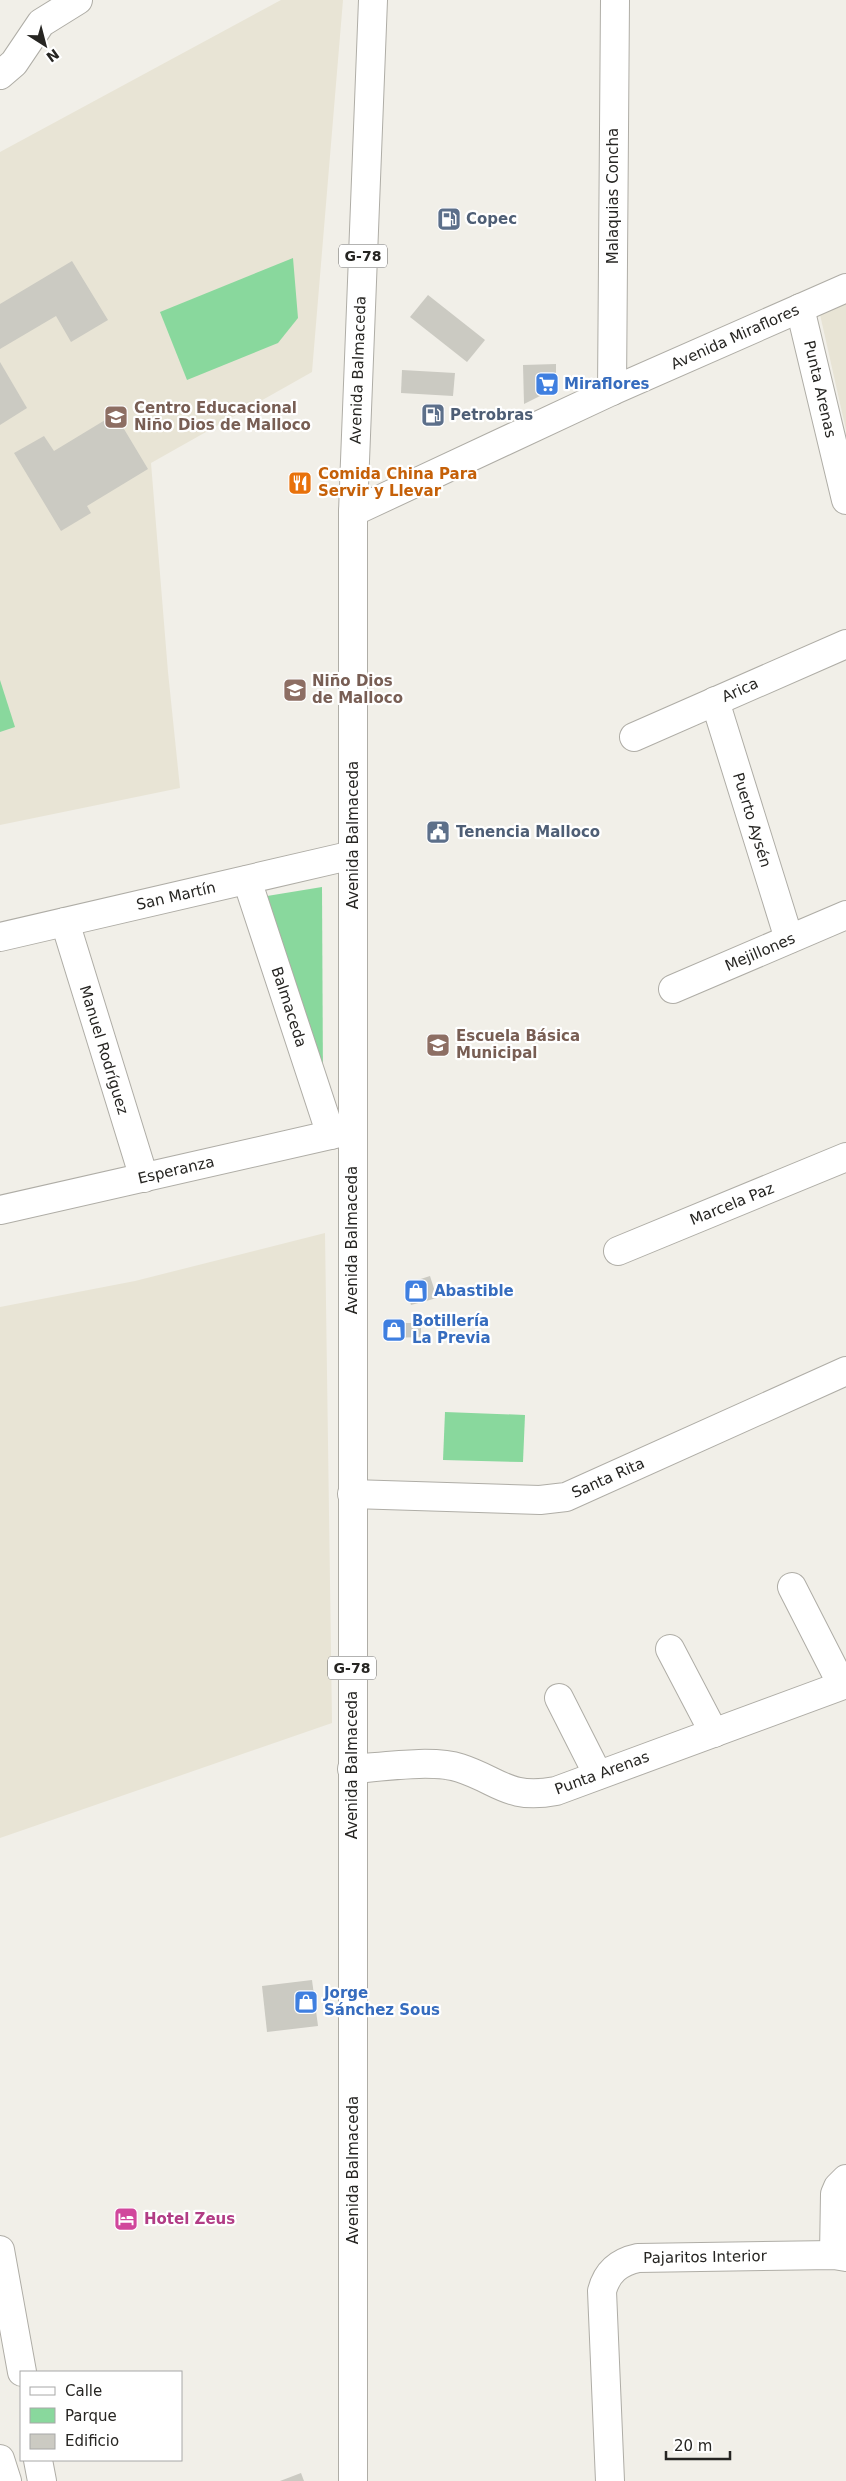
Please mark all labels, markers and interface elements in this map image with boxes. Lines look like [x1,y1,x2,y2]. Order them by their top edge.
north arrow [20,20,70,70]
text: N [43,46,62,65]
street label: Malaquias Concha [604,128,622,264]
fuel station icon: Copec [436,206,462,232]
place label: Copec [466,210,517,228]
road number: G-78 [339,245,387,268]
street label: Avenida Balmaceda [346,296,370,444]
street label: Avenida Miraflores [668,301,802,373]
street label: Punta Arenas [800,339,840,440]
supermarket icon: Miraflores [534,371,560,397]
place label: Miraflores [564,375,650,393]
place label: Centro Educacional Niño Dios de Malloco [134,399,311,434]
fuel station icon: Petrobras [420,402,446,428]
school or university icon: Centro Educacional Niño Dios de Malloco [103,404,129,430]
place label: Petrobras [450,406,533,424]
place label: Comida China Para Servir y Llevar [318,465,477,500]
restaurant icon: Comida China Para Servir y Llevar [287,470,313,496]
place label: Niño Dios de Malloco [312,672,403,707]
street label: Arica [719,674,761,706]
school or university icon: Niño Dios de Malloco [282,677,308,703]
street label: Avenida Balmaceda [344,761,362,909]
street label: Puerto Aysén [729,770,775,870]
public building icon: Tenencia Malloco [425,819,451,845]
place label: Tenencia Malloco [456,823,600,841]
street label: San Martín [135,878,217,914]
street label: Mejillones [722,929,798,975]
street label: Balmaceda [268,964,310,1050]
street label: Manuel Rodríguez [76,983,132,1117]
place label: Escuela Básica Municipal [456,1027,580,1062]
school or university icon: Escuela Básica Municipal [425,1032,451,1058]
street label: Esperanza [136,1152,216,1188]
street label: Avenida Balmaceda [343,1166,361,1314]
street label: Marcela Paz [687,1179,777,1229]
shop icon: Abastible [403,1278,429,1304]
place label: Abastible [434,1282,514,1300]
place label: Botillería La Previa [412,1312,491,1347]
shop icon: Botillería La Previa [381,1317,407,1343]
street label: Santa Rita [569,1454,647,1502]
road number: G-78 [328,1656,376,1680]
street label: Avenida Balmaceda [343,1691,361,1839]
street label: Punta Arenas [552,1747,652,1798]
place label: Jorge Sánchez Sous [323,1984,440,2019]
shop icon: Jorge Sánchez Sous [293,1989,319,2015]
street label: Avenida Balmaceda [344,2096,362,2244]
hotel icon: Hotel Zeus [113,2206,139,2232]
place label: Hotel Zeus [144,2210,235,2228]
street label: Pajaritos Interior [643,2247,768,2267]
legend [20,2371,182,2461]
text: Calle [65,2382,102,2400]
text: Parque [65,2407,117,2425]
scale bar [666,2428,730,2460]
text: Edificio [65,2432,119,2450]
text: 20 m [674,2437,712,2455]

